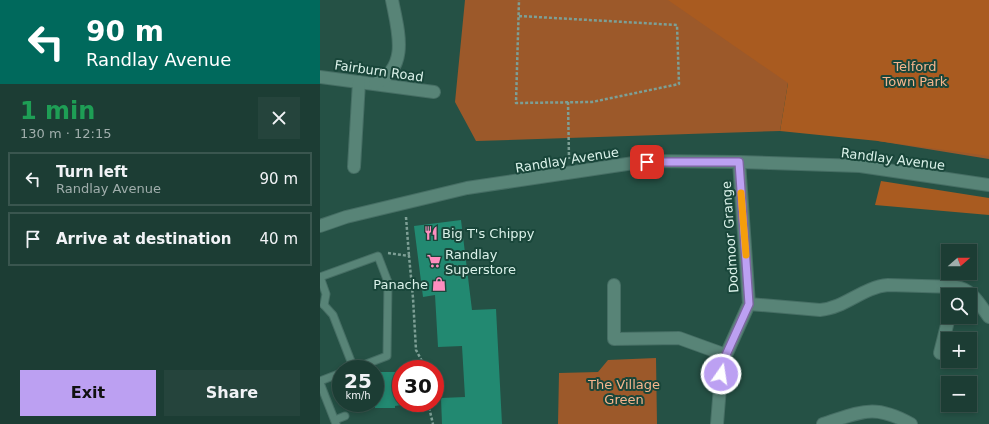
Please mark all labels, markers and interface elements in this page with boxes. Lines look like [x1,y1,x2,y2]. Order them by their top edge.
text: 90 m [86,15,164,48]
icon: left [20,16,72,68]
text: Randlay Avenue [86,49,231,70]
street label: Fairburn Road [333,57,425,85]
park label: Telford Town Park [882,59,948,89]
text: 1 min [20,97,95,125]
button: close [258,97,300,139]
text: 130 m · 12:15 [20,126,111,141]
street label: Randlay Avenue [514,144,620,176]
pin [630,145,664,179]
street label: Randlay Avenue [840,145,946,173]
icon: arrive [636,151,658,173]
text: Turn left [56,163,128,181]
icon: left [22,168,44,190]
text: 90 m [260,170,298,188]
text: Randlay Avenue [56,181,161,196]
street label: Dodmoor Grange [719,181,741,293]
restaurant icon: Big T's Chippy [423,225,439,241]
place label: Big T's Chippy [442,226,535,241]
icon: arrive [22,228,44,250]
text: Arrive at destination [56,230,231,248]
text: 40 m [260,230,298,248]
north arrow [941,244,977,280]
map controls [941,244,977,412]
place label: Randlay Superstore [445,247,516,277]
supermarket icon: Randlay Superstore [426,253,442,269]
shop icon: Panache [431,276,447,292]
place label: Panache [373,277,428,292]
button: search [941,288,977,324]
button: + [941,332,977,368]
position arrow [700,353,742,395]
speed limit sign: 30 [392,360,444,412]
text: 25 [344,369,372,393]
button: Exit [20,370,156,416]
button: Share [164,370,300,416]
button: − [941,376,977,412]
park label: The Village Green [587,377,660,407]
text: km/h [345,390,371,401]

